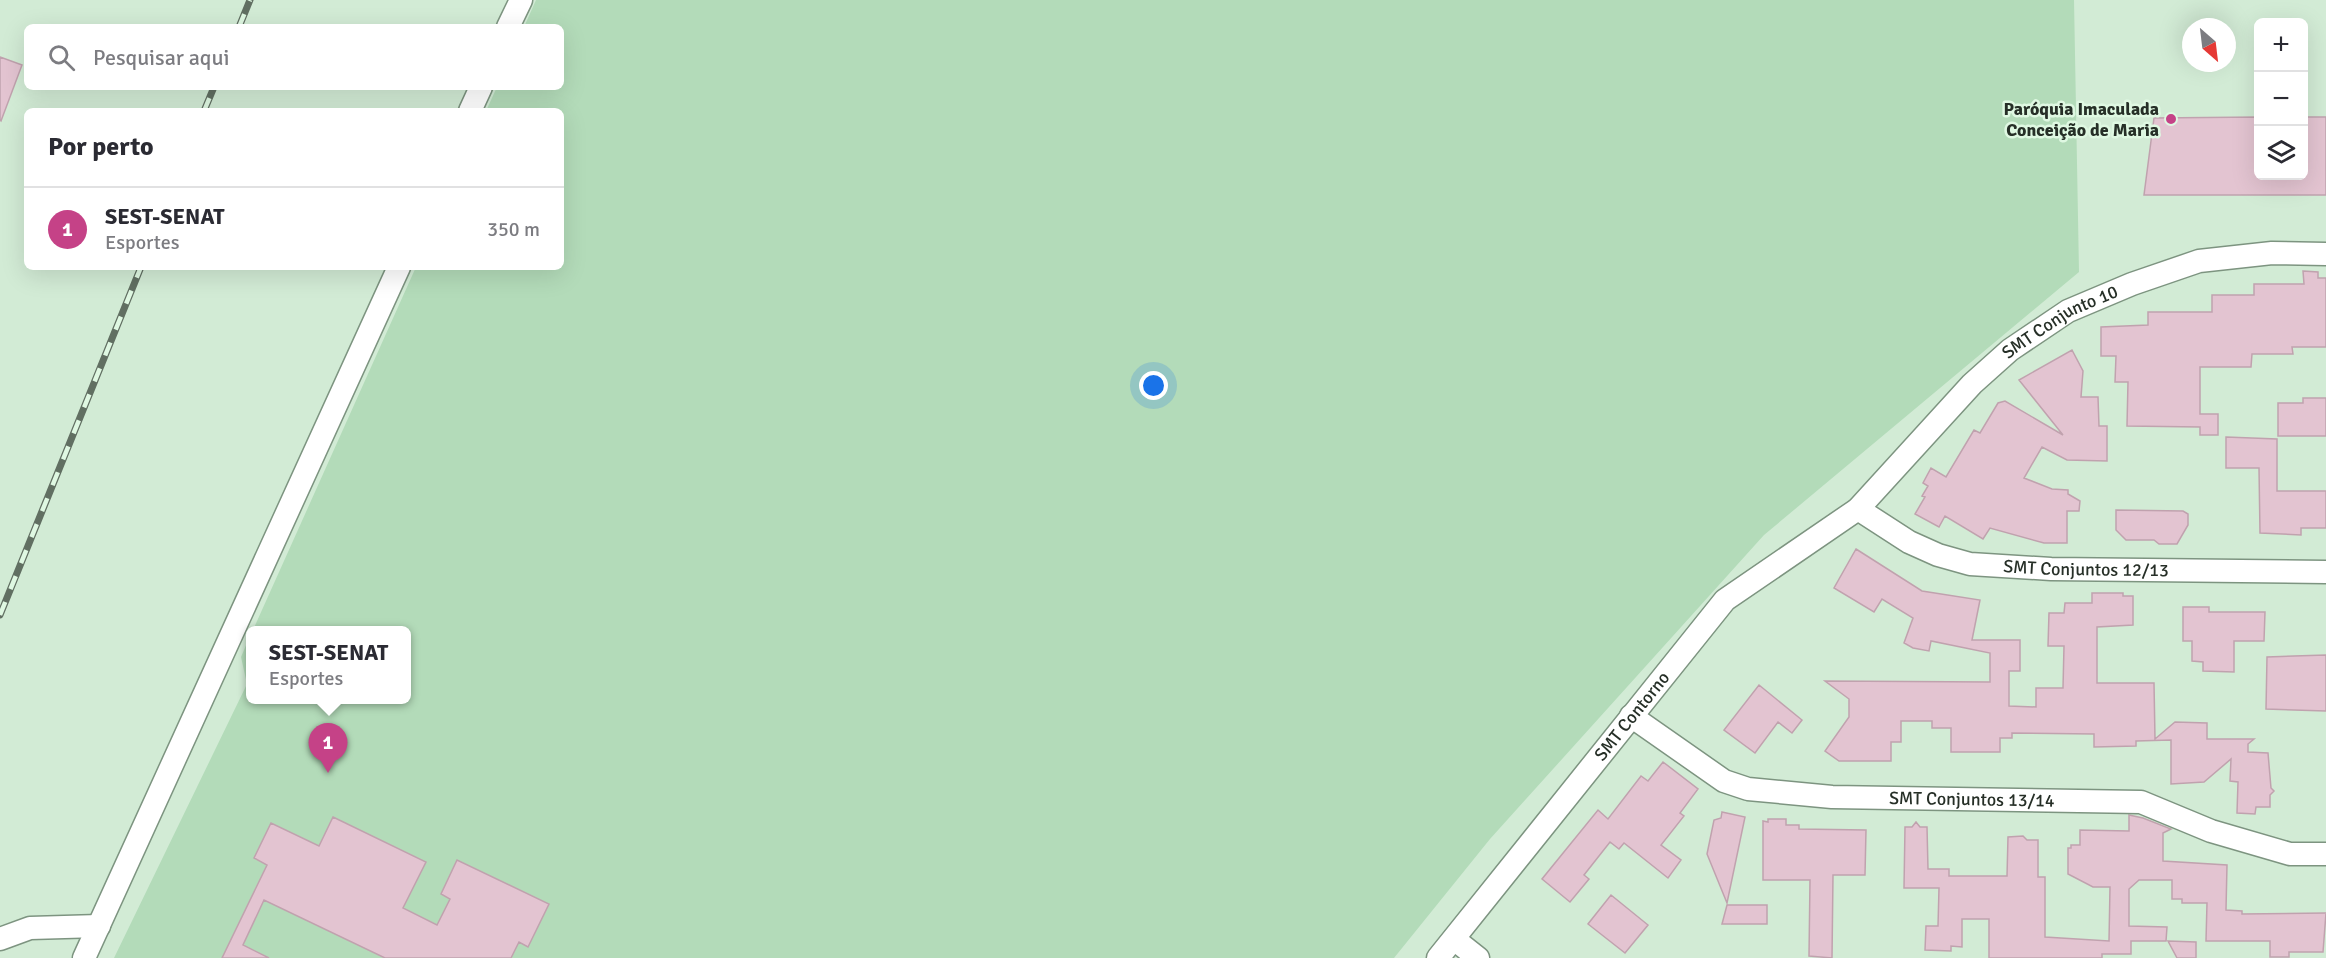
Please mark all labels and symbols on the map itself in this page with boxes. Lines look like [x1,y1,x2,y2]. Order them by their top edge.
north arrow [2182,18,2236,72]
place label: Paróquia Imaculada Conceição de Maria [2004,98,2159,141]
marker: Paróquia Imaculada Conceição de Maria [2164,112,2178,126]
street label: SMT Conjunto 10 [1997,280,2121,363]
your location [1139,371,1168,400]
street label: SMT Conjuntos 12/13 [2003,555,2169,581]
street label: SMT Contorno [1589,667,1674,765]
pin: 1 [308,724,348,773]
street label: SMT Conjuntos 13/14 [1889,787,2055,812]

